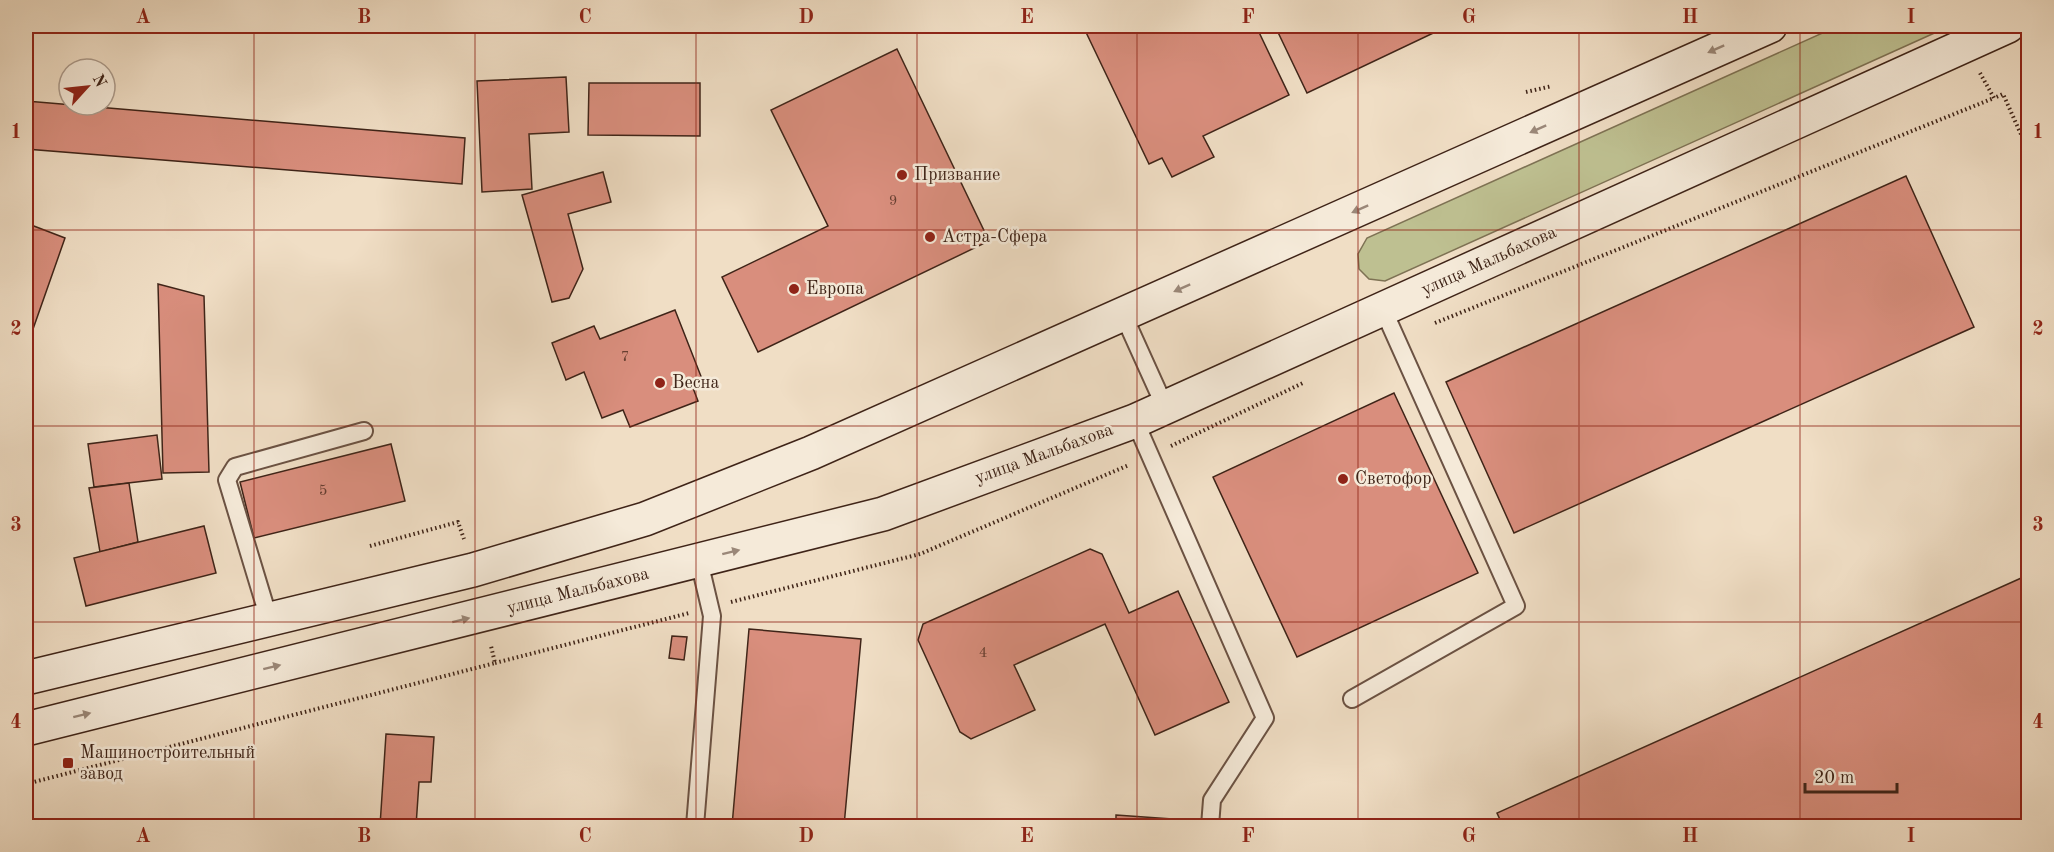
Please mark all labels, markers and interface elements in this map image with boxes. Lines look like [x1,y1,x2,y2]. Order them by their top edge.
text: A [135,8,151,28]
text: B [357,8,371,28]
text: C [578,8,592,28]
text: D [798,8,814,28]
text: E [1020,8,1034,28]
text: F [1241,8,1255,28]
text: G [1462,8,1476,28]
text: H [1682,8,1698,28]
text: I [1907,8,1915,28]
one-way arrow [1708,45,1725,54]
north arrow [57,57,117,117]
text: N [89,72,109,91]
text: 1 [10,123,22,143]
text: 1 [2032,123,2044,143]
one-way arrow [1529,124,1547,134]
place label: Призвание [914,166,1000,184]
marker: Призвание [895,168,909,182]
house number: 9 [889,194,897,209]
one-way arrow [1351,204,1369,214]
street label: улица Мальбахова [1419,223,1559,299]
place label: Астра-Сфера [942,228,1048,247]
marker: Астра-Сфера [923,230,937,244]
place label: Европа [806,280,864,298]
marker: Европа [787,282,801,296]
one-way arrow [1173,284,1191,293]
text: 2 [10,320,22,340]
text: 2 [2032,320,2044,340]
house number: 7 [621,350,629,365]
place label: Весна [672,374,719,392]
marker: Весна [653,376,667,390]
street label: улица Мальбахова [972,421,1116,487]
place label: Светофор [1355,470,1432,489]
marker: Светофор [1336,472,1350,486]
house number: 5 [319,484,327,499]
text: 3 [10,516,22,536]
text: 3 [2032,516,2044,536]
one-way arrow [722,547,741,557]
street label: улица Мальбахова [505,565,651,617]
one-way arrow [452,615,470,625]
house number: 4 [979,646,987,661]
one-way arrow [262,662,281,672]
one-way arrow [73,709,92,719]
text: 4 [10,713,22,733]
text: 4 [2032,713,2044,733]
place label: Машиностроительный завод [80,744,255,783]
marker: Машиностроительный завод [61,756,75,770]
scale bar [1805,756,1896,794]
text: 20 m [1814,769,1854,787]
text: A [135,827,151,847]
text: B [357,827,371,847]
text: C [578,827,592,847]
text: D [798,827,814,847]
text: E [1020,827,1034,847]
text: F [1241,827,1255,847]
text: G [1462,827,1476,847]
text: H [1682,827,1698,847]
text: I [1907,827,1915,847]

